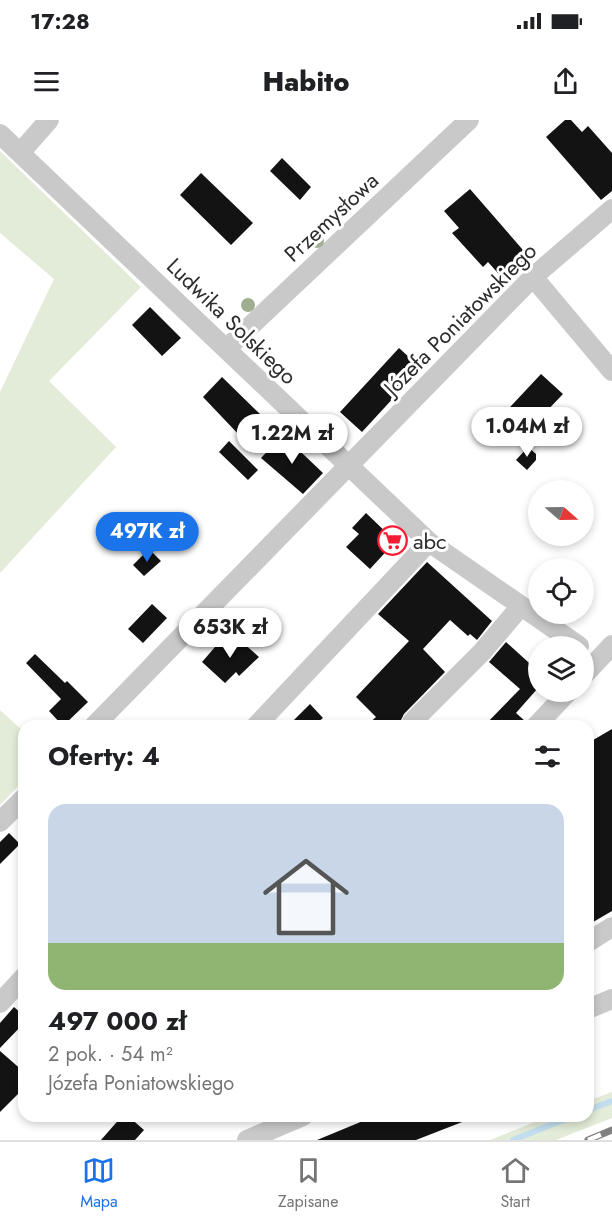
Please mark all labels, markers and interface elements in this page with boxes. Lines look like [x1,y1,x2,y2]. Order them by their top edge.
text: 17:28 [30,5,90,37]
text: Habito [263,62,349,101]
icon: menu [30,65,63,98]
icon: share [549,65,582,98]
street label: Przemysłowa [277,165,385,269]
street label: Józefa Poniatowskiego [374,235,544,405]
street label: Ludwika Solskiego [160,250,304,392]
pin: 1.04M zł [465,407,589,458]
text: 1.04M zł [485,412,569,441]
pin: 1.22M zł [230,414,354,465]
text: 1.22M zł [251,419,333,448]
north arrow [528,480,594,546]
map controls [528,480,594,702]
pin: 497K zł [92,512,202,563]
text: 497K zł [110,517,184,546]
supermarket icon: abc [376,525,408,557]
place label: abc [413,525,447,557]
button: locate [528,558,594,624]
pin: 653K zł [175,608,285,659]
text: 653K zł [193,613,267,642]
button: layers [528,636,594,702]
text: Oferty: 4 [48,737,160,775]
icon: filters [531,740,564,773]
icon: home [252,843,360,951]
text: 497 000 zł [48,1002,186,1040]
text: 2 pok. · 54 m² [48,1040,173,1069]
text: Józefa Poniatowskiego [48,1069,234,1098]
tab: Mapa [80,1154,118,1213]
tab: Zapisane [278,1154,338,1213]
tab: Start [499,1154,532,1213]

